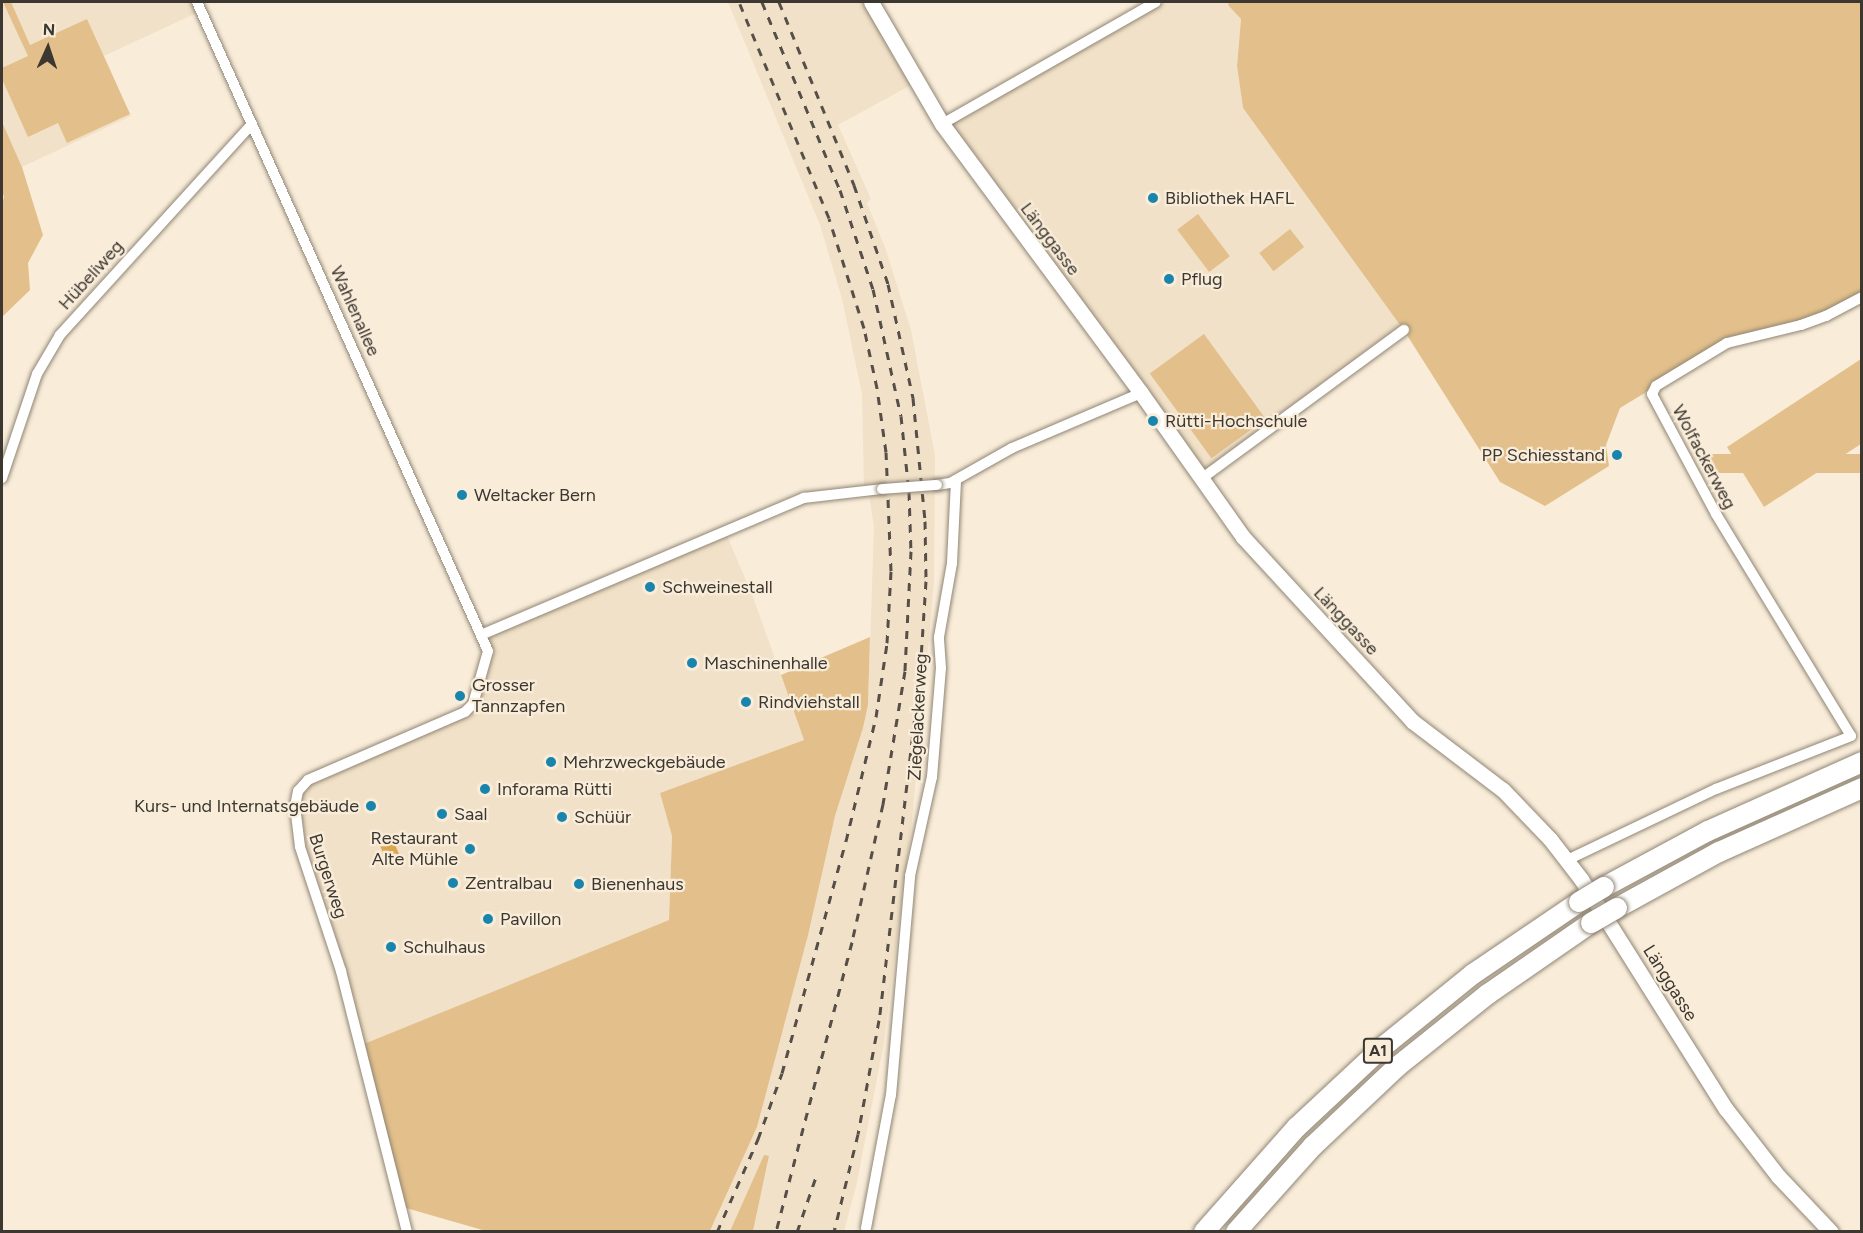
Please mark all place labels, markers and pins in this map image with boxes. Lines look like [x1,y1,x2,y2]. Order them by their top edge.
place label: Bibliothek HAFL [1165,187,1294,209]
marker: Bibliothek HAFL [1146,191,1160,205]
place label: Pflug [1181,268,1223,290]
marker: Pflug [1162,272,1176,286]
place label: Rütti-Hochschule [1165,410,1307,432]
marker: Rütti-Hochschule [1146,414,1160,428]
place label: PP Schiesstand [1482,444,1605,466]
marker: PP Schiesstand [1610,448,1624,462]
place label: Weltacker Bern [474,484,596,506]
marker: Weltacker Bern [455,488,469,502]
place label: Schweinestall [662,576,773,598]
marker: Schweinestall [643,580,657,594]
place label: Maschinenhalle [704,652,828,674]
marker: Maschinenhalle [685,656,699,670]
place label: Grosser Tannzapfen [472,675,565,718]
marker: Grosser Tannzapfen [453,689,467,703]
place label: Rindviehstall [758,691,860,713]
marker: Rindviehstall [739,695,753,709]
place label: Mehrzweckgebäude [563,751,726,773]
marker: Mehrzweckgebäude [544,755,558,769]
place label: Inforama Rütti [497,778,612,800]
marker: Inforama Rütti [478,782,492,796]
place label: Kurs- und Internatsgebäude [134,795,359,817]
marker: Kurs- und Internatsgebäude [364,799,378,813]
place label: Saal [454,803,487,825]
place label: Schüür [574,806,631,828]
marker: Saal [435,807,449,821]
marker: Schüür [555,810,569,824]
place label: Restaurant Alte Mühle [370,828,458,870]
marker: Restaurant Alte Mühle [463,842,477,856]
place label: Zentralbau [465,872,552,894]
place label: Bienenhaus [591,873,684,895]
marker: Zentralbau [446,876,460,890]
marker: Bienenhaus [572,877,586,891]
place label: Pavillon [500,908,561,930]
marker: Pavillon [481,912,495,926]
place label: Schulhaus [403,936,485,958]
marker: Schulhaus [384,940,398,954]

